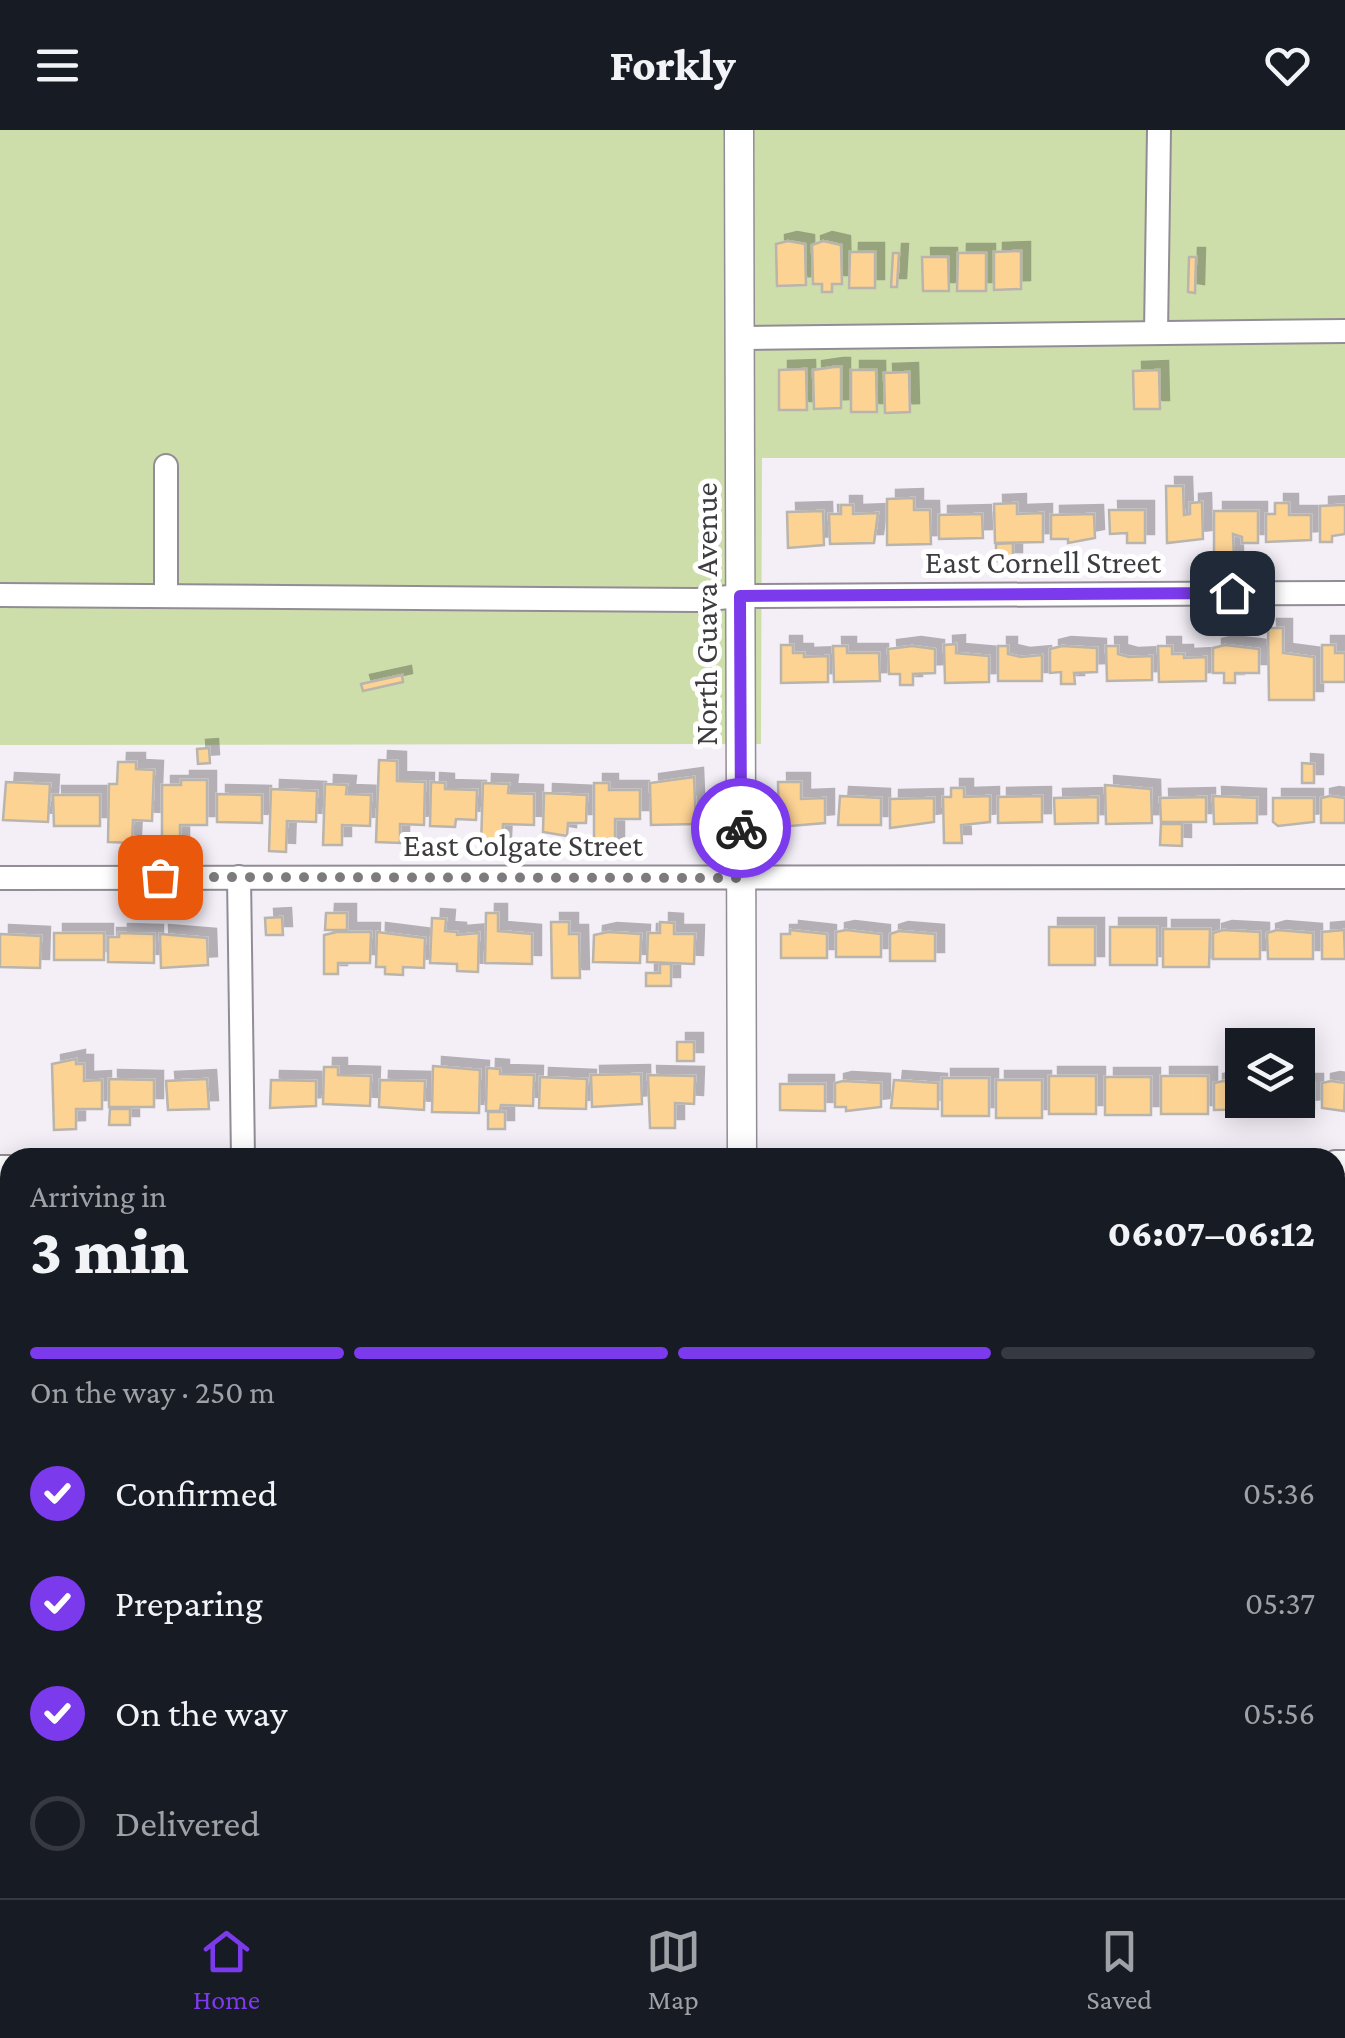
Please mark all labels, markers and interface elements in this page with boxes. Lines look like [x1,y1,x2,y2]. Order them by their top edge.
icon: menu [30,38,85,93]
icon: heart [1260,38,1315,93]
text: Forkly [609,40,736,90]
street label: North Guava Avenue [688,482,724,746]
street label: East Cornell Street [925,544,1162,580]
pin [1190,551,1275,636]
icon: home [1205,566,1260,621]
courier [691,778,791,878]
icon: bike [714,801,769,856]
street label: East Colgate Street [403,827,643,863]
pin [118,835,203,920]
icon: bag [133,850,188,905]
map controls [1225,1028,1315,1118]
button: layers [1225,1028,1315,1118]
text: Arriving in [30,1178,167,1214]
text: 06:07–06:12 [1108,1212,1315,1254]
text: 3 min [30,1215,189,1287]
text: On the way · 250 m [30,1374,275,1410]
icon: check [30,1466,85,1521]
text: Confirmed [115,1472,278,1514]
text: 05:36 [1243,1475,1315,1511]
icon: check [30,1576,85,1631]
text: Preparing [115,1582,263,1624]
text: 05:37 [1245,1585,1315,1621]
icon: check [30,1686,85,1741]
text: On the way [115,1692,287,1734]
text: 05:56 [1243,1695,1315,1731]
text: Delivered [115,1802,260,1844]
tab: Home [193,1924,260,2015]
tab: Map [646,1924,701,2015]
tab: Saved [1086,1924,1152,2015]

